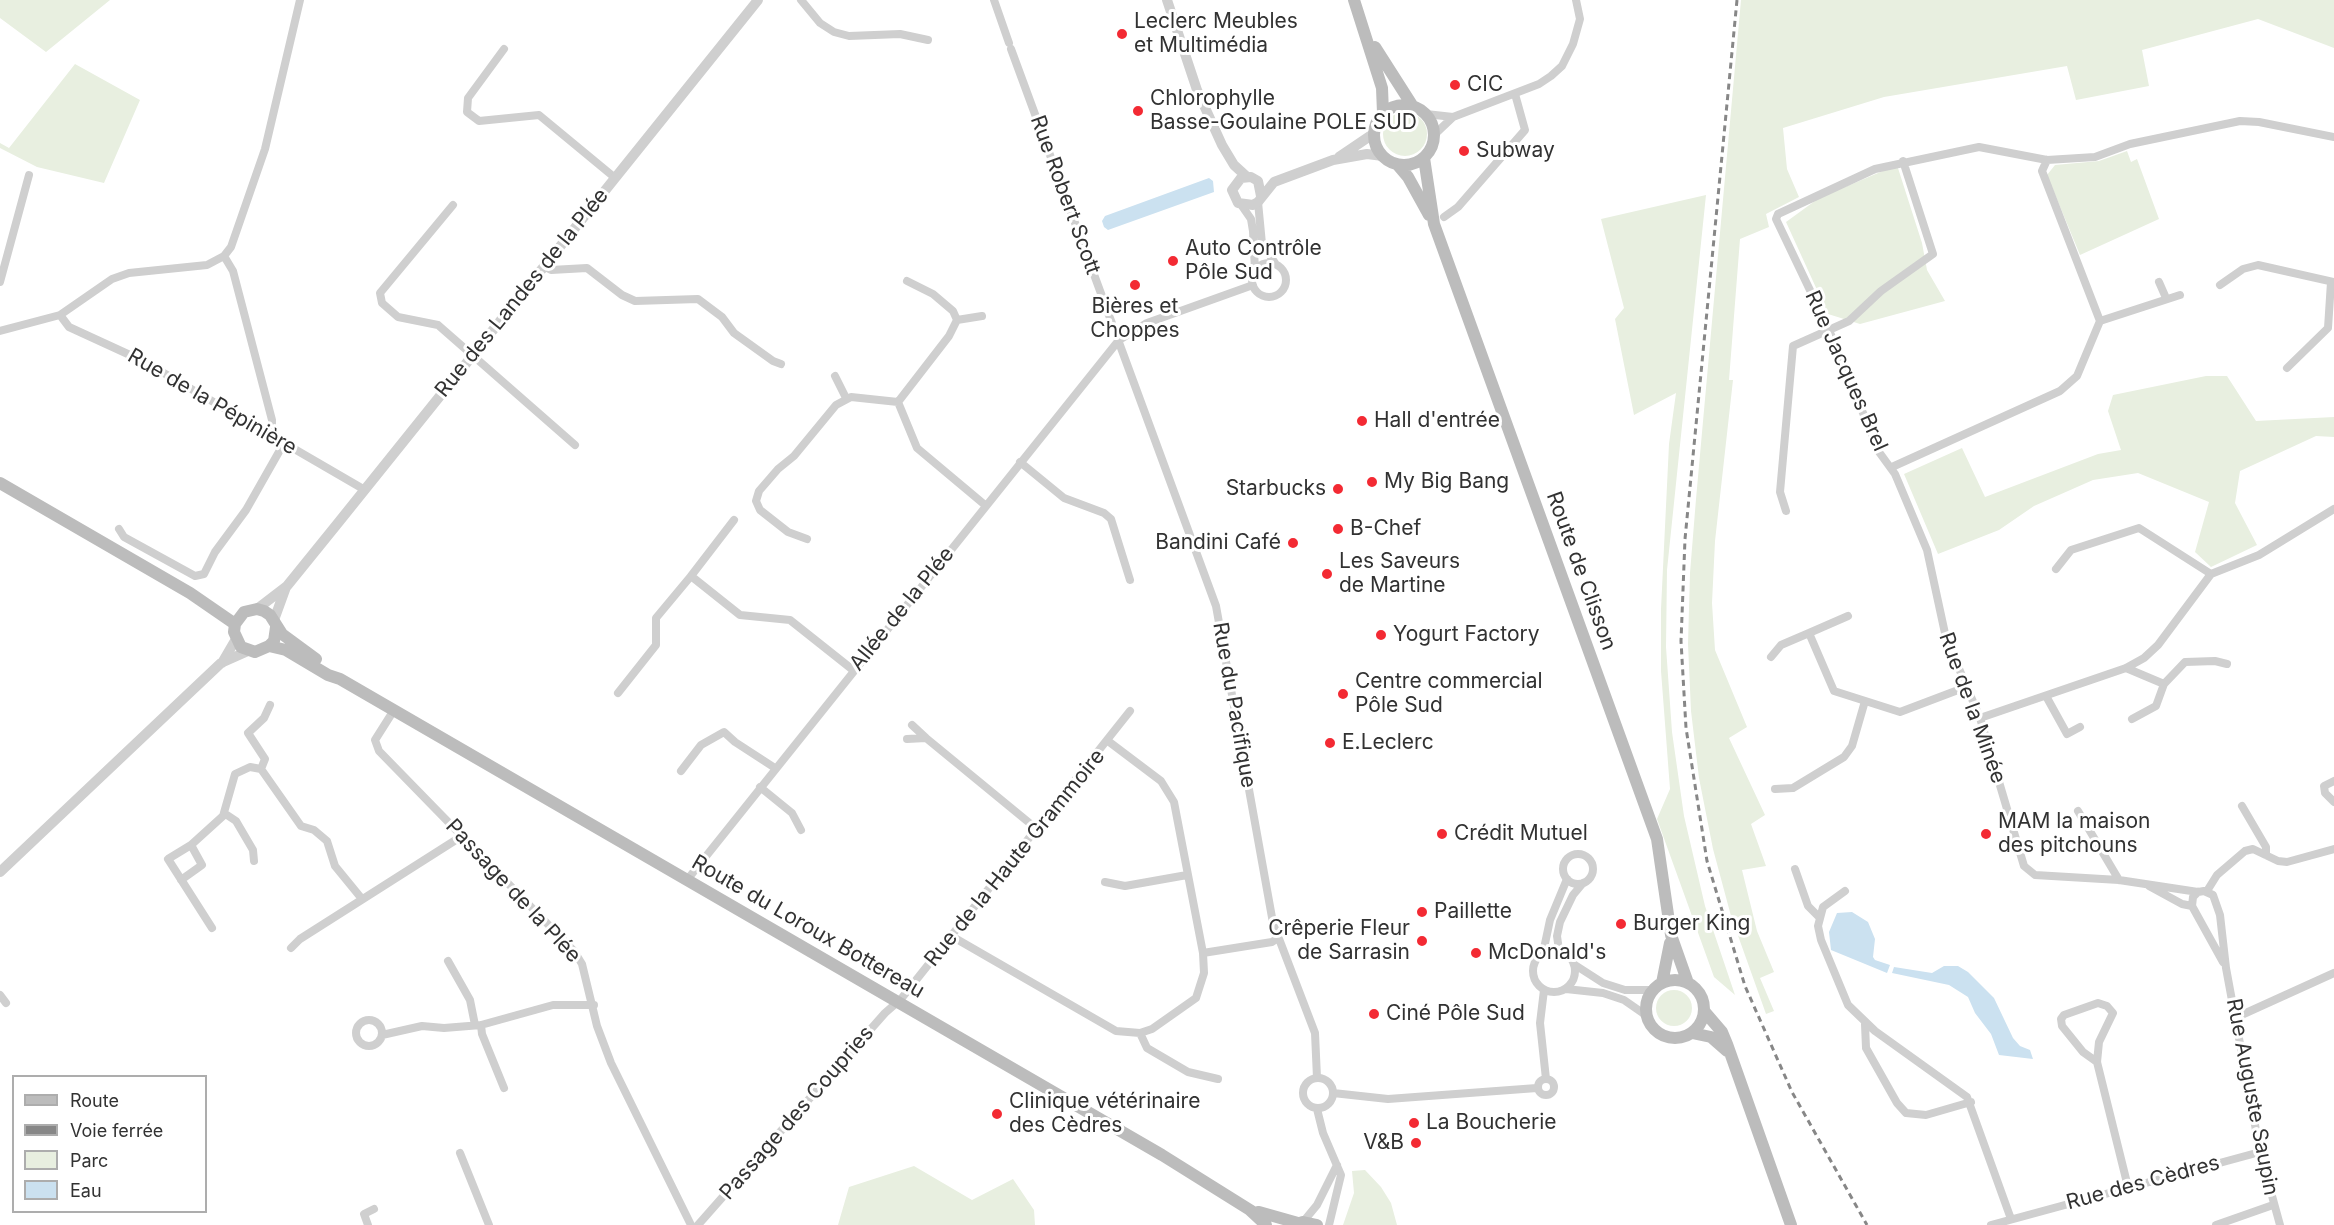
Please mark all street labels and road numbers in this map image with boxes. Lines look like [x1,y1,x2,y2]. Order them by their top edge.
street label: Rue Robert Scott [1025,112,1105,278]
street label: Rue des Landes de la Plée [430,184,614,402]
street label: Rue Jacques Brel [1799,287,1893,455]
street label: Rue de la Pépinière [123,343,301,461]
street label: Route de Clisson [1541,488,1621,654]
street label: Allée de la Plée [844,542,960,676]
street label: Rue du Pacifique [1207,620,1261,790]
street label: Rue de la Minée [1933,629,2011,787]
street label: Rue de la Haute Grammoire [920,744,1110,972]
street label: Passage de la Plée [440,814,586,968]
street label: Route du Loroux Bottereau [687,850,929,1004]
street label: Rue Auguste Saupin [2221,996,2283,1198]
street label: Passage des Coupries [715,1021,879,1205]
street label: Rue des Cèdres [2064,1150,2222,1216]

